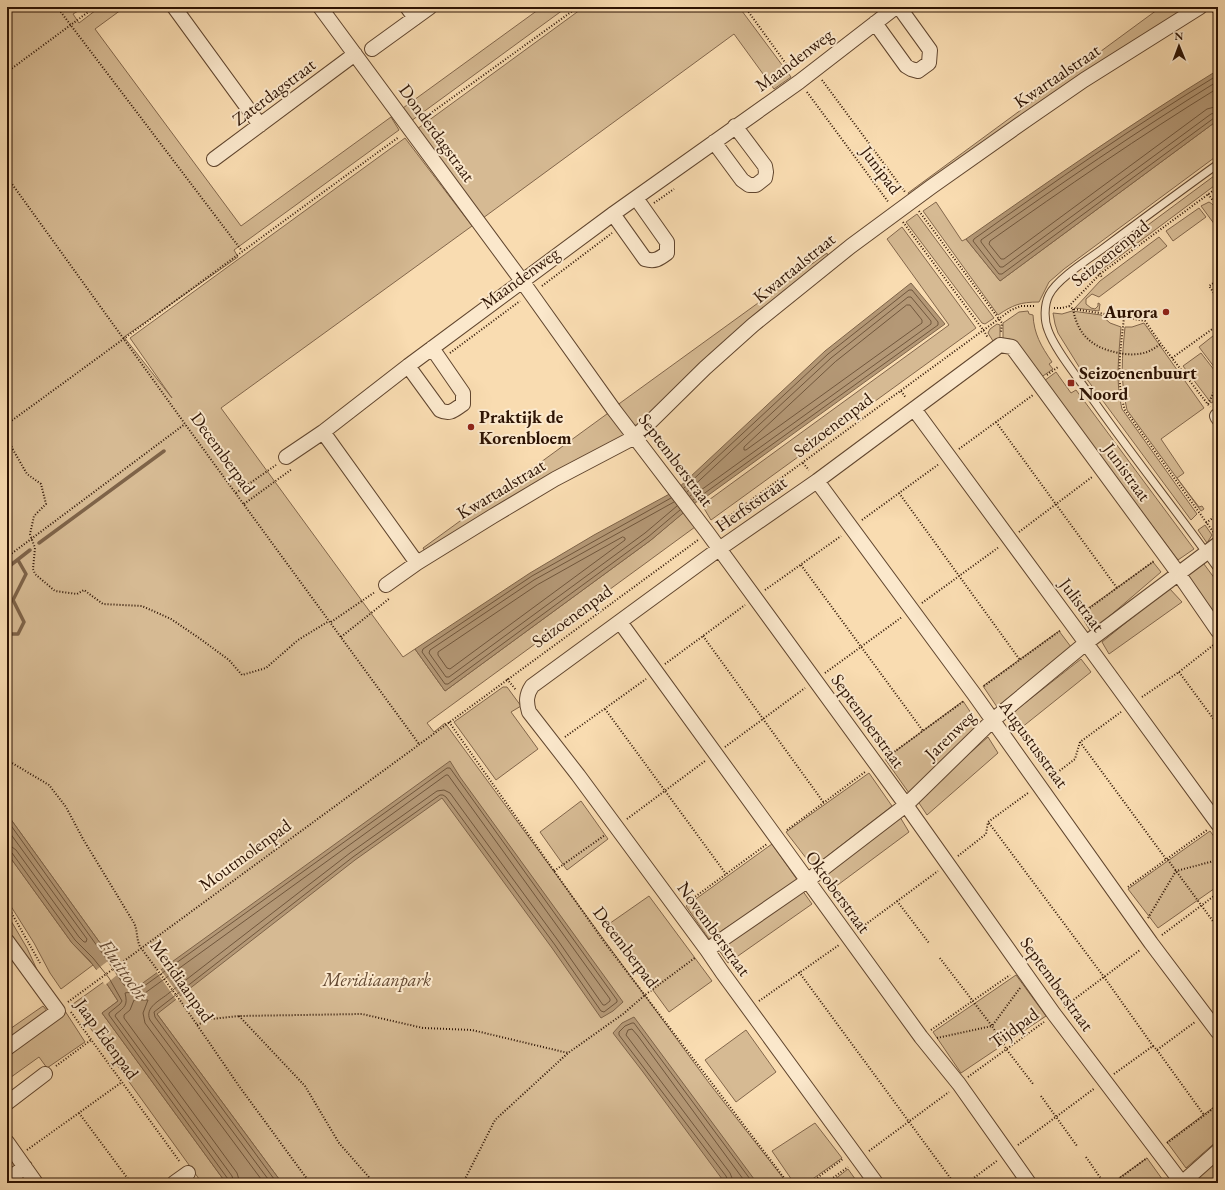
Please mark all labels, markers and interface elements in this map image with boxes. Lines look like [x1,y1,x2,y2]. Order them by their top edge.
street label: Maandenweg [750,23,837,96]
north arrow [1159,26,1199,66]
text: N [1174,29,1183,43]
street label: Kwartaalstraat [1009,38,1105,113]
street label: Zaterdagstraat [228,53,320,130]
street label: Donderdagstraat [394,79,481,187]
street label: Junipad [855,139,908,199]
street label: Seizoenenpad [1066,214,1154,291]
street label: Kwartaalstraat [748,227,840,308]
street label: Maandenweg [476,241,564,314]
place label: Aurora [1103,300,1158,323]
marker: Aurora [1161,307,1171,317]
place label: Seizoenenbuurt Noord [1079,361,1197,405]
marker: Seizoenenbuurt Noord [1066,378,1076,388]
street label: Seizoenenpad [788,387,878,462]
place label: Praktijk de Korenbloem [479,405,572,449]
street label: Decemberpad [186,407,261,499]
street label: Septemberstraat [634,408,719,511]
marker: Praktijk de Korenbloem [466,422,476,432]
street label: Junistraat [1097,436,1157,506]
street label: Kwartaalstraat [452,453,550,524]
street label: Herfststraat [710,470,791,537]
street label: Julistraat [1053,571,1110,637]
street label: Seizoenenpad [527,578,617,652]
street label: Septemberstraat [826,669,911,773]
street label: Augustusstraat [994,694,1074,793]
street label: Jarenweg [918,705,980,766]
street label: Moutmolenpad [194,813,296,896]
street label: Oktoberstraat [801,846,876,938]
street label: Novemberstraat [672,877,757,981]
street label: Decemberpad [588,901,665,993]
street label: Septemberstraat [1015,932,1100,1036]
water label: Fluittocht [93,933,154,1006]
street label: Meridiaanpad [145,935,220,1027]
park label: Meridiaanpark [322,968,431,992]
street label: Jaap Edenpad [69,992,145,1084]
street label: Tijdpad [985,1002,1043,1053]

